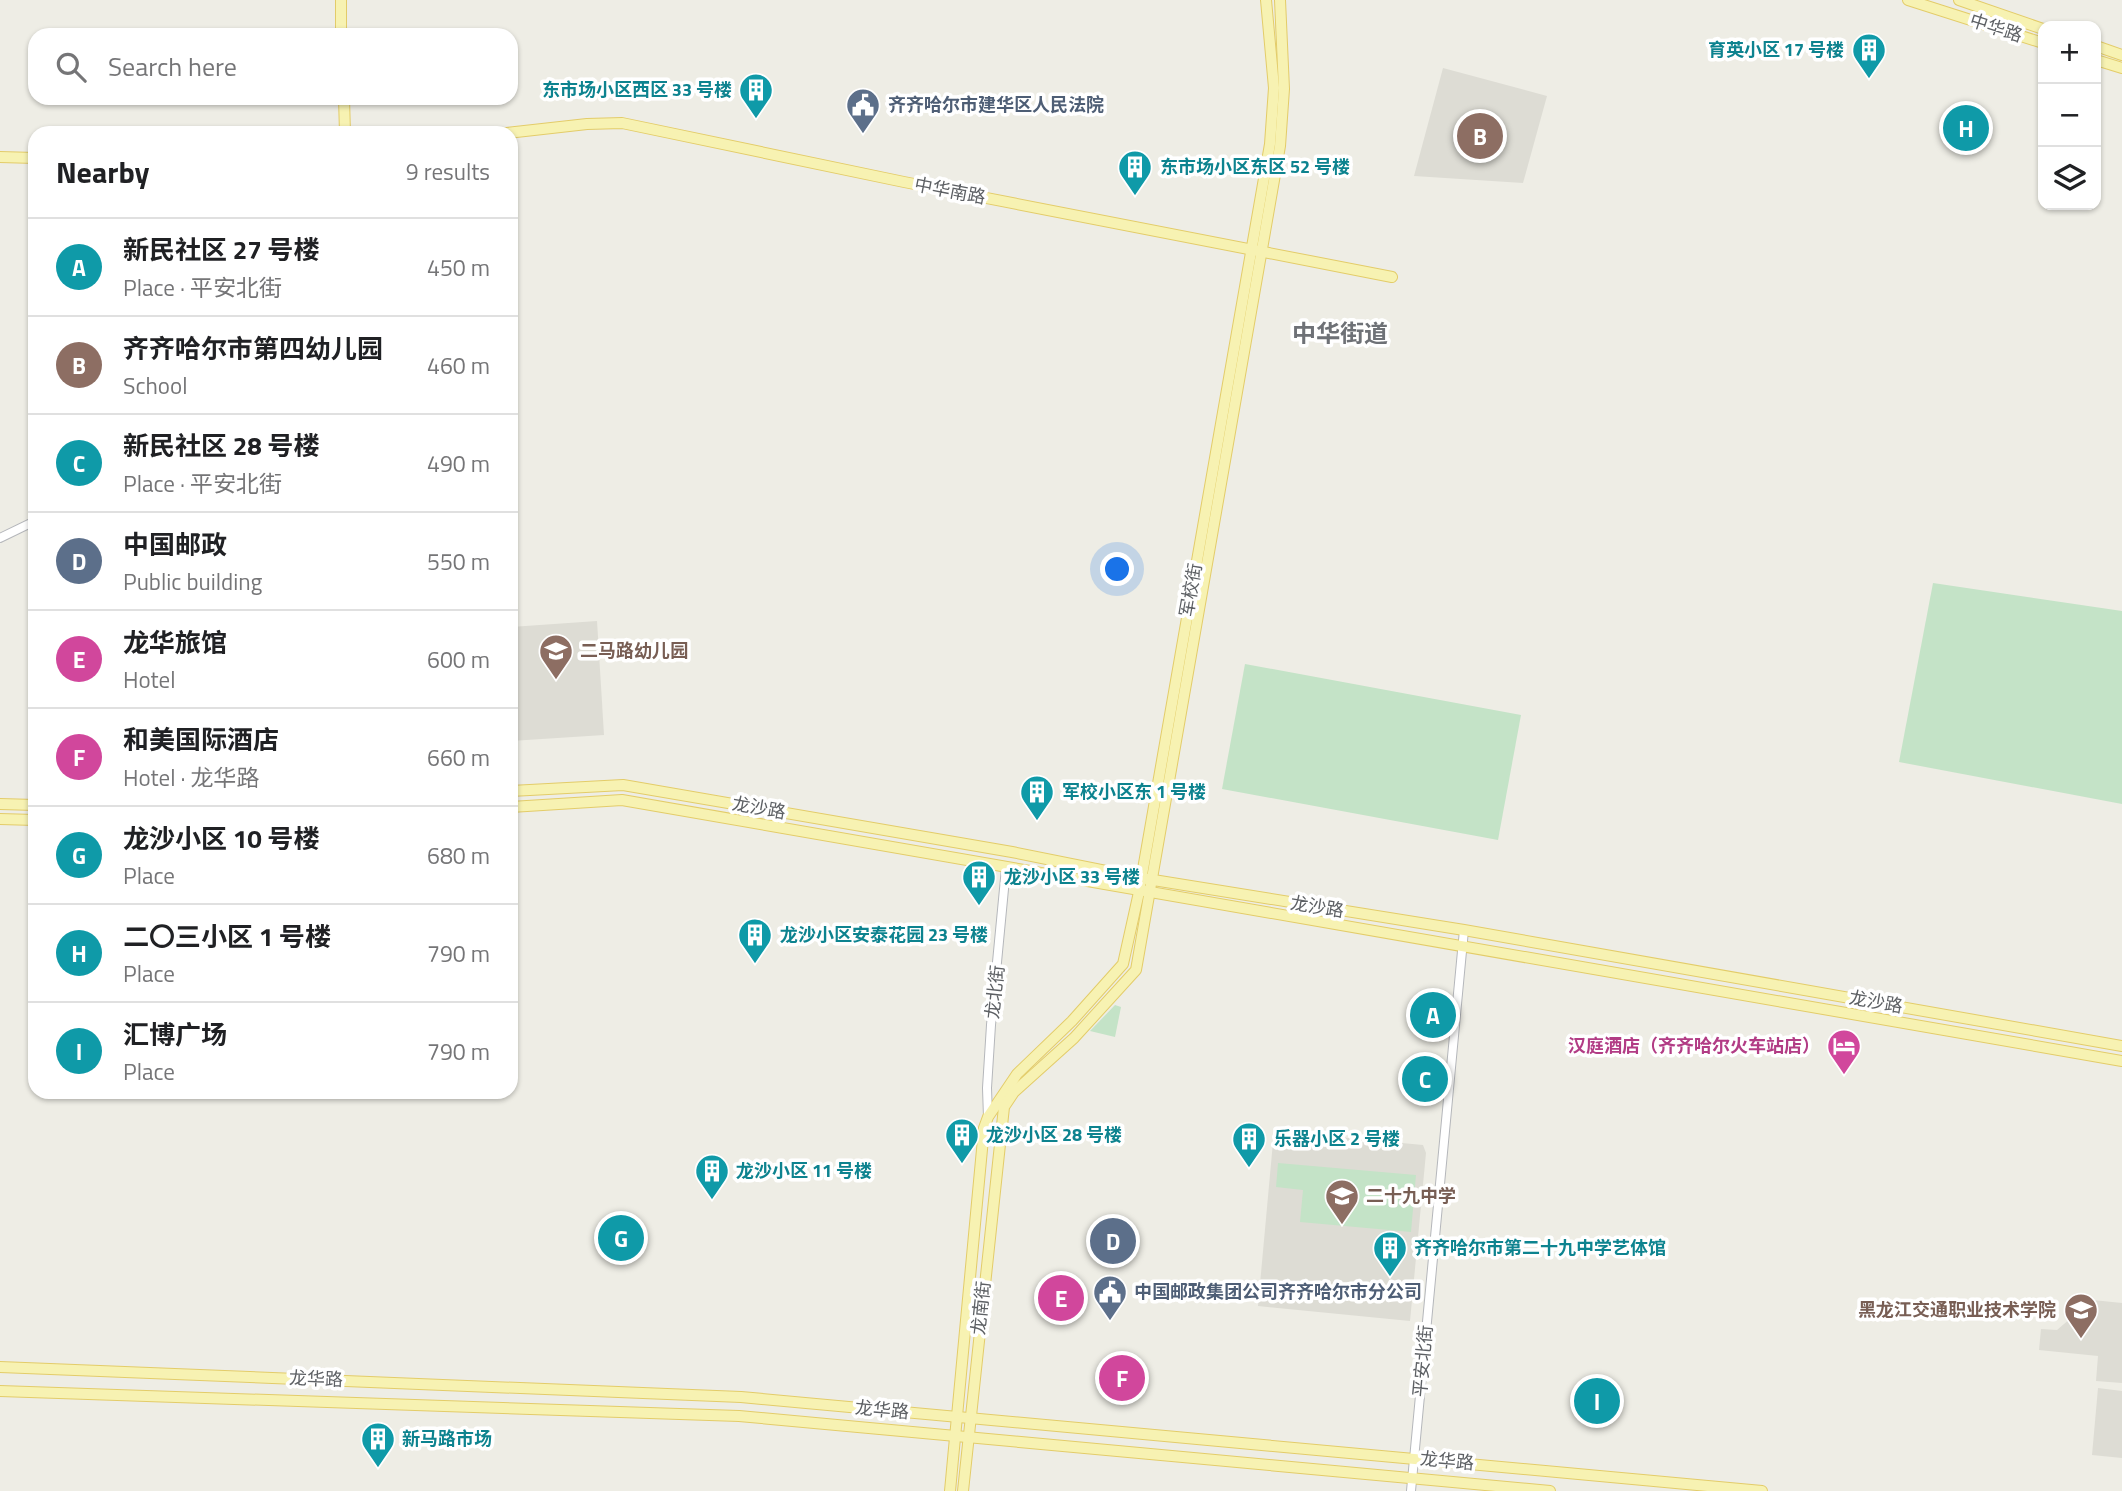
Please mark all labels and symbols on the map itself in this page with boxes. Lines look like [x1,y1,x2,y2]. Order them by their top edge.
street label: 中华路 [1966,6,2026,49]
building icon: 育英小区 17 号楼 [1850,31,1888,80]
place label: 育英小区 17 号楼 [1708,36,1844,63]
building icon: 东市场小区西区 33 号楼 [737,71,775,120]
place label: 东市场小区西区 33 号楼 [542,76,732,103]
public building icon: 齐齐哈尔市建华区人民法院 [844,86,882,135]
place label: 齐齐哈尔市建华区人民法院 [888,91,1104,118]
pin: H [1943,102,1989,154]
pin: B [1457,110,1503,162]
building icon: 东市场小区东区 52 号楼 [1116,148,1154,197]
place label: 东市场小区东区 52 号楼 [1160,153,1350,180]
street label: 中华南路 [912,170,988,211]
district label: 中华街道 [1292,315,1388,351]
your location [1100,552,1134,586]
street label: 军校街 [1173,561,1208,619]
school or university icon: 二马路幼儿园 [537,632,575,681]
place label: 二马路幼儿园 [580,637,688,664]
building icon: 军校小区东 1 号楼 [1018,773,1056,822]
place label: 军校小区东 1 号楼 [1062,778,1206,805]
street label: 龙沙路 [730,790,788,825]
building icon: 龙沙小区 33 号楼 [960,858,998,907]
place label: 龙沙小区 33 号楼 [1004,863,1140,890]
street label: 龙沙路 [1288,889,1346,924]
building icon: 龙沙小区安泰花园 23 号楼 [736,916,774,965]
place label: 龙沙小区安泰花园 23 号楼 [780,921,988,948]
street label: 龙北街 [978,964,1011,1020]
street label: 龙沙路 [1847,984,1905,1019]
pin: A [1410,989,1456,1041]
hotel icon: 汉庭酒店（齐齐哈尔火车站店） [1825,1027,1863,1076]
place label: 汉庭酒店（齐齐哈尔火车站店） [1568,1032,1820,1059]
pin: C [1402,1053,1448,1105]
building icon: 龙沙小区 28 号楼 [943,1116,981,1165]
building icon: 乐器小区 2 号楼 [1230,1120,1268,1169]
place label: 龙沙小区 28 号楼 [986,1121,1122,1148]
place label: 乐器小区 2 号楼 [1274,1125,1400,1152]
building icon: 龙沙小区 11 号楼 [693,1152,731,1201]
place label: 龙沙小区 11 号楼 [736,1157,872,1184]
school or university icon: 二十九中学 [1323,1177,1361,1226]
place label: 二十九中学 [1366,1182,1456,1209]
pin: G [598,1212,644,1264]
pin: D [1090,1215,1136,1267]
building icon: 齐齐哈尔市第二十九中学艺体馆 [1371,1229,1409,1278]
place label: 齐齐哈尔市第二十九中学艺体馆 [1414,1234,1666,1261]
pin: E [1038,1272,1084,1324]
public building icon: 中国邮政集团公司齐齐哈尔市分公司 [1091,1273,1129,1322]
place label: 中国邮政集团公司齐齐哈尔市分公司 [1134,1278,1422,1305]
street label: 龙南街 [964,1280,997,1336]
school or university icon: 黑龙江交通职业技术学院 [2062,1291,2100,1340]
place label: 黑龙江交通职业技术学院 [1858,1296,2056,1323]
street label: 平安北街 [1406,1324,1439,1398]
pin: F [1099,1352,1145,1404]
street label: 龙华路 [289,1364,343,1393]
pin: I [1574,1375,1620,1427]
street label: 龙华路 [854,1394,910,1425]
building icon: 新马路市场 [359,1420,397,1469]
place label: 新马路市场 [402,1425,492,1452]
street label: 龙华路 [1419,1445,1475,1476]

